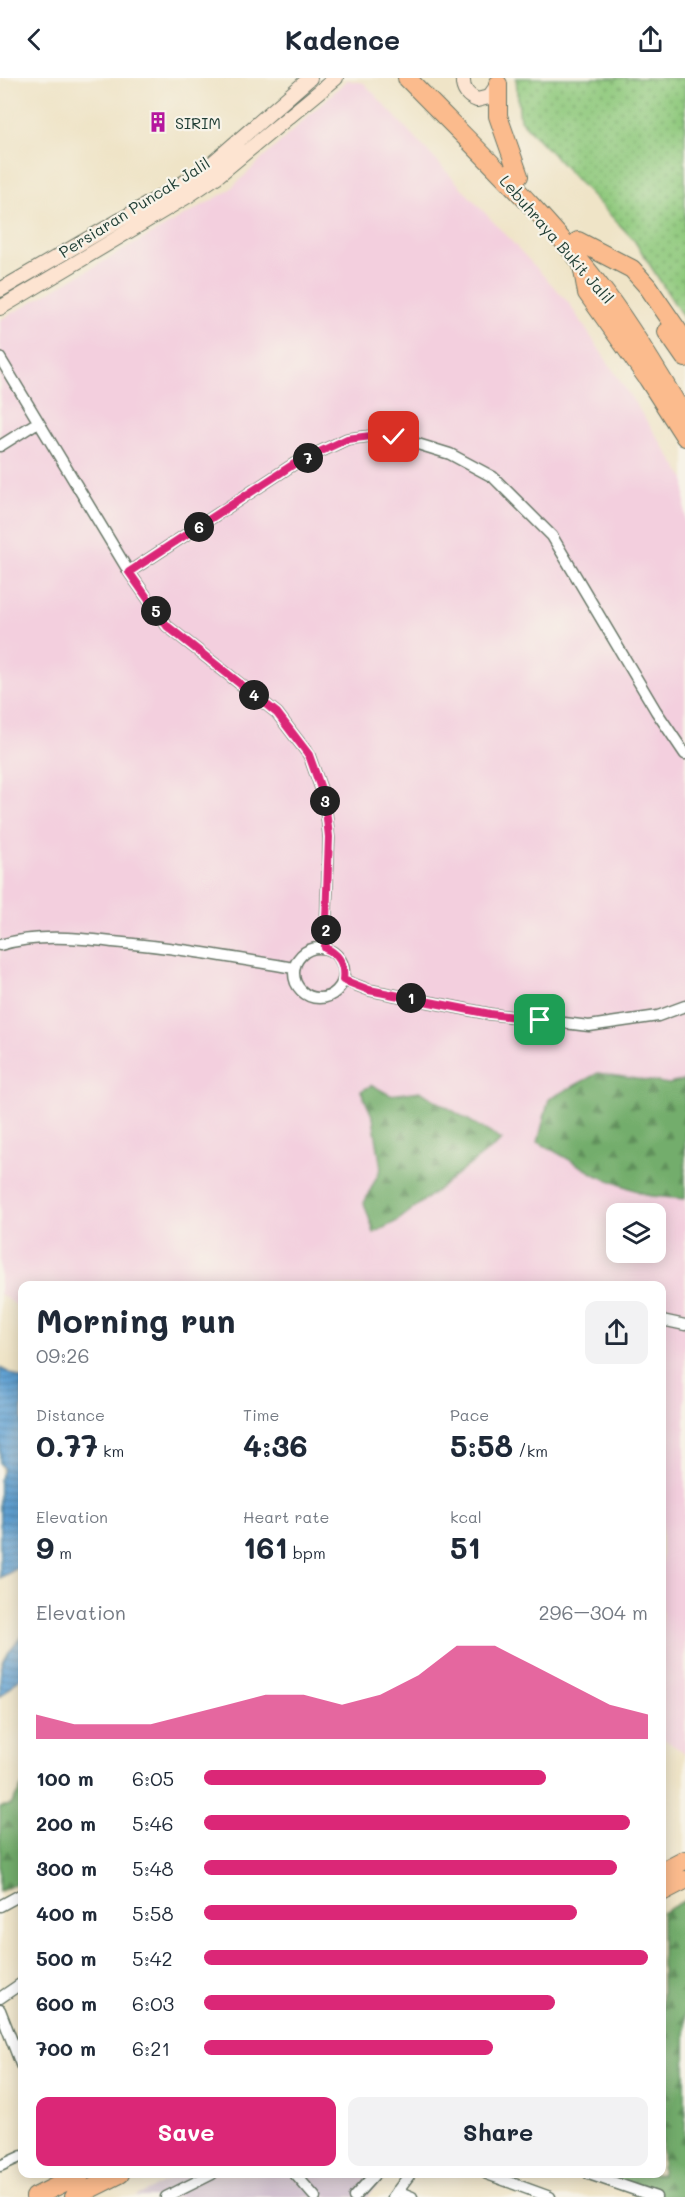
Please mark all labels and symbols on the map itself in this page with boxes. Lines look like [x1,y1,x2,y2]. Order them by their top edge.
building icon: SIRIM [146,110,170,134]
place label: SIRIM [175,112,221,133]
street label: Persiaran Puncak Jalil [54,152,214,262]
street label: Lebuhraya Bukit Jalil [495,170,619,308]
pin [368,411,419,462]
pin: 7 [293,443,323,473]
pin: 6 [184,512,214,542]
pin: 5 [141,596,171,626]
pin: 4 [239,680,269,710]
pin: 3 [310,786,340,816]
pin: 2 [311,915,341,945]
pin: 1 [396,983,426,1013]
pin [514,994,565,1045]

